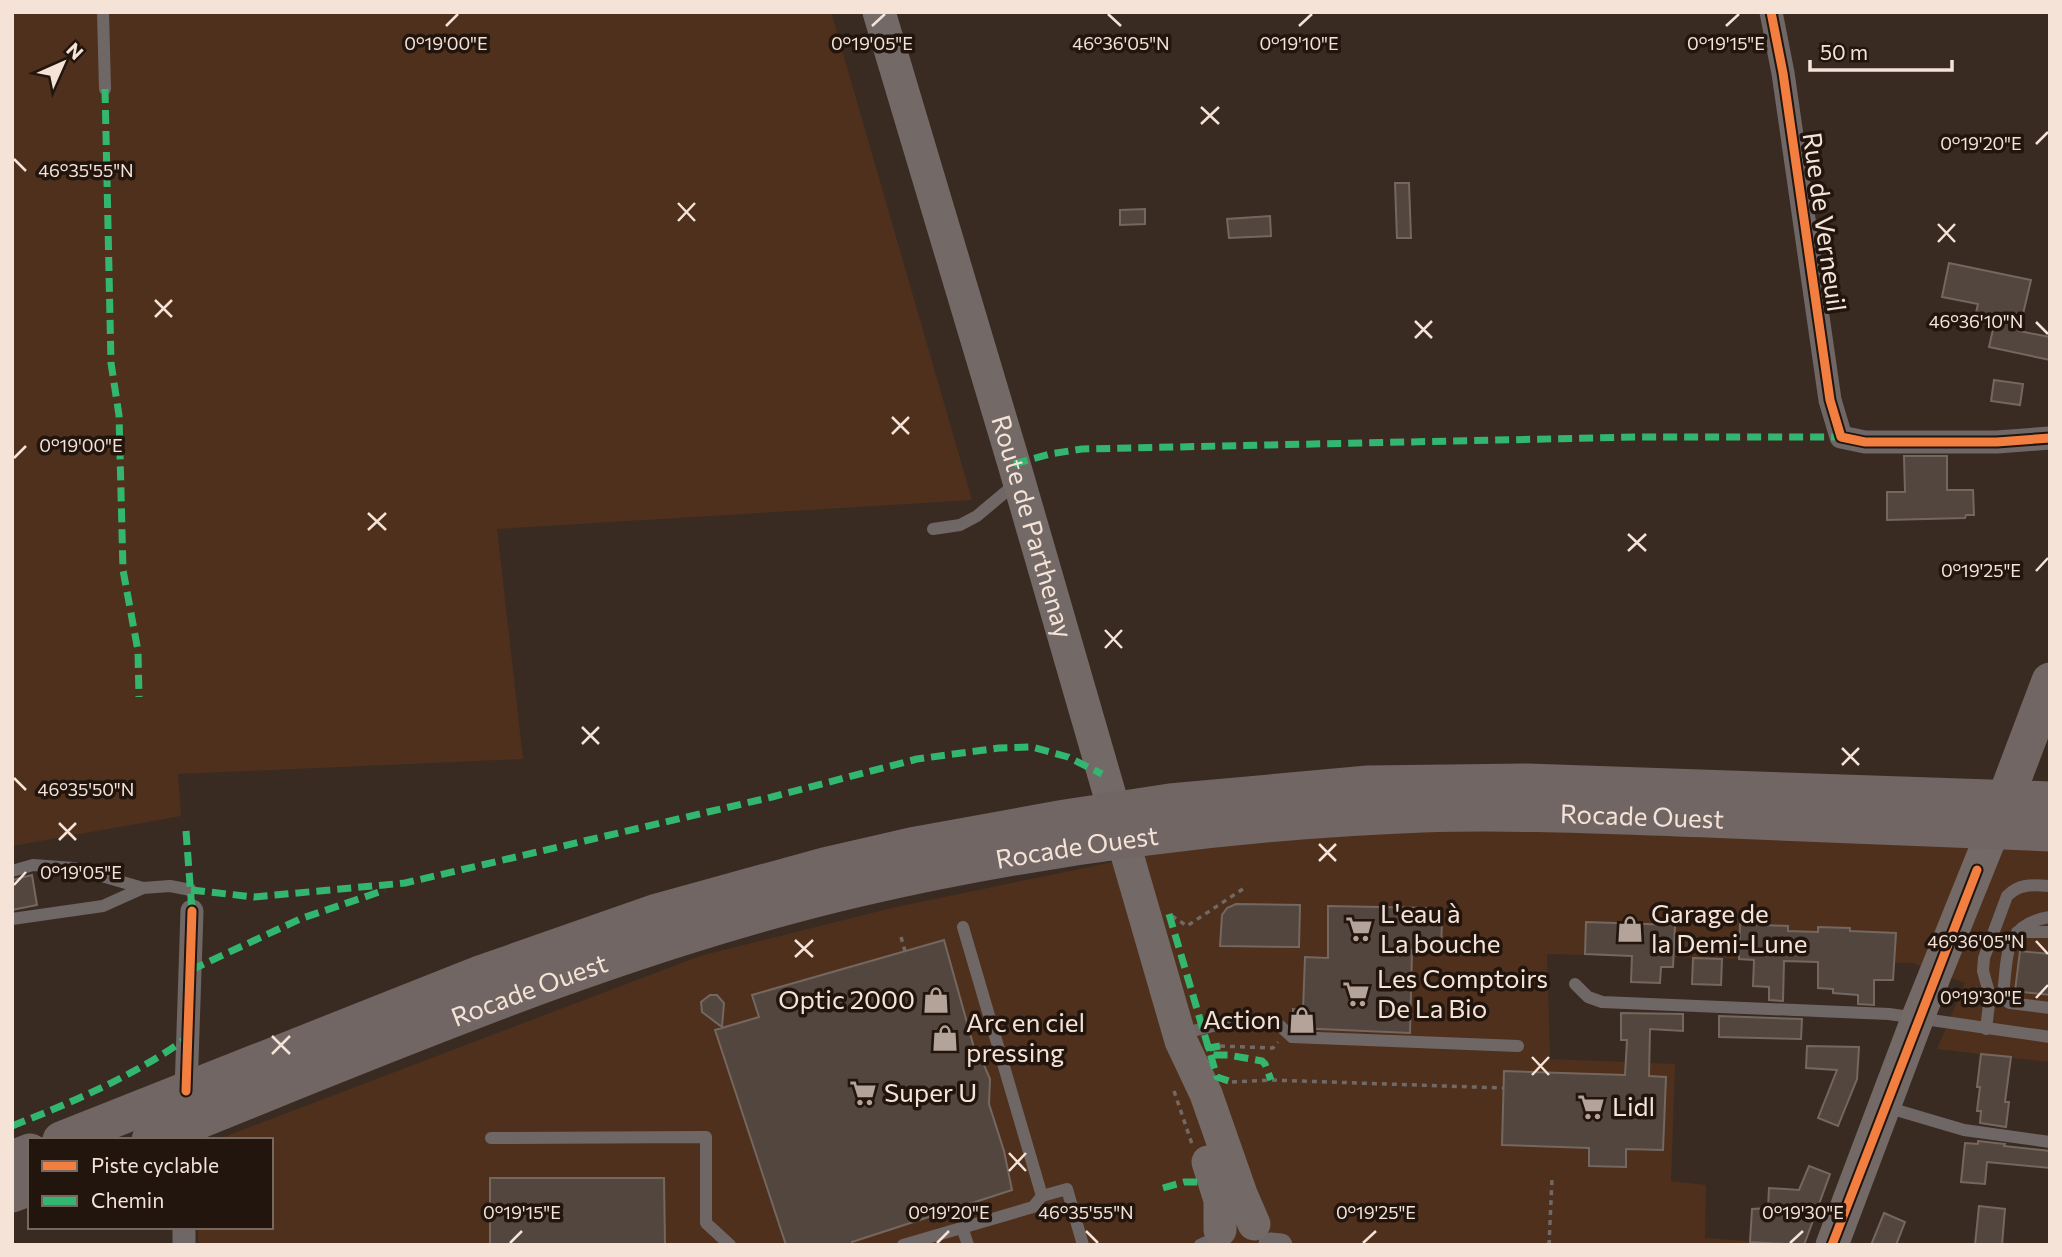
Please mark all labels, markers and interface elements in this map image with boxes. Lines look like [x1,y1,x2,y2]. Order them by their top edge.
north arrow [28,28,98,98]
scale bar [1810,28,1952,72]
text: 0°19'00"E [404,32,488,54]
text: 0°19'05"E [831,32,913,54]
text: 46°36'05"N [1072,32,1170,54]
text: 0°19'10"E [1259,32,1339,54]
text: 0°19'15"E [1687,32,1765,54]
text: N [62,37,89,64]
text: 50 m [1820,39,1868,64]
street label: Rue de Verneuil [1798,130,1853,313]
text: 0°19'20"E [1940,132,2022,154]
text: 46°35'55"N [38,159,134,181]
text: 46°36'10"N [1929,310,2023,332]
street label: Route de Parthenay [986,411,1081,641]
text: 0°19'00"E [39,434,123,456]
text: 0°19'25"E [1941,559,2021,581]
text: 46°35'50"N [38,778,134,800]
street label: Rocade Ouest [1560,797,1725,834]
street label: Rocade Ouest [993,819,1160,874]
text: 0°19'05"E [40,861,122,883]
place label: L'eau à La bouche [1380,897,1500,958]
place label: Garage de la Demi-Lune [1651,897,1807,958]
supermarket icon: L'eau à La bouche [1344,914,1374,944]
shop icon: Garage de la Demi-Lune [1615,914,1645,944]
text: 46°36'05"N [1927,930,2025,952]
street label: Rocade Ouest [446,946,611,1032]
place label: Les Comptoirs De La Bio [1377,962,1548,1023]
supermarket icon: Les Comptoirs De La Bio [1341,979,1371,1009]
place label: Optic 2000 [778,983,915,1014]
shop icon: Optic 2000 [921,985,951,1015]
text: 0°19'30"E [1940,986,2022,1008]
place label: Action [1203,1003,1281,1034]
shop icon: Action [1287,1005,1317,1035]
place label: Arc en ciel pressing [966,1006,1085,1067]
shop icon: Arc en ciel pressing [930,1023,960,1053]
place label: Super U [884,1076,977,1107]
supermarket icon: Super U [848,1078,878,1108]
place label: Lidl [1612,1090,1655,1121]
supermarket icon: Lidl [1576,1092,1606,1122]
legend [28,1138,273,1229]
text: Piste cyclable [91,1152,219,1177]
text: Chemin [91,1187,164,1212]
text: 0°19'15"E [483,1201,561,1223]
text: 0°19'20"E [908,1201,990,1223]
text: 46°35'55"N [1038,1201,1134,1223]
text: 0°19'25"E [1336,1201,1416,1223]
text: 0°19'30"E [1762,1201,1844,1223]

